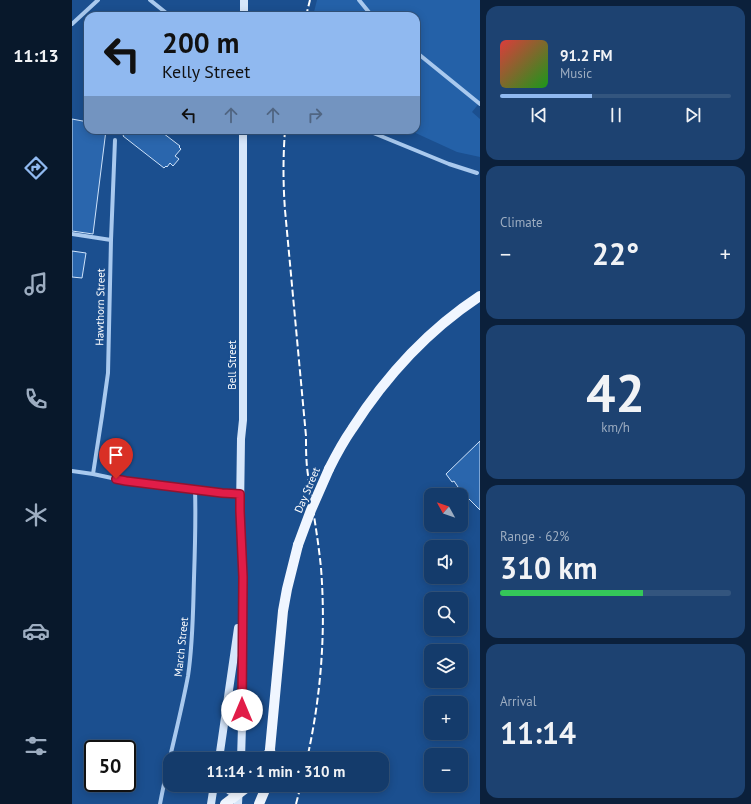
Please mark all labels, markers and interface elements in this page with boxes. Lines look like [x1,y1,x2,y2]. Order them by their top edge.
text: 200 m [162,24,239,61]
icon: left [96,28,148,80]
text: 11:13 [13,44,59,67]
text: 91.2 FM [560,46,613,65]
text: Kelly Street [162,60,250,83]
text: Music [560,65,592,82]
icon: left [178,104,200,126]
icon: ahead [220,104,242,126]
icon: ahead [262,104,284,126]
icon: right [304,104,326,126]
icon: previous [528,104,550,126]
icon: pause [605,104,627,126]
icon: next [682,104,704,126]
icon: directions [22,154,50,182]
text: Climate [500,214,543,231]
text: 22° [592,234,639,273]
text: − [500,240,511,268]
text: + [720,240,731,268]
street label: Hawthorn Street [92,268,108,346]
icon: music [22,270,50,298]
street label: Bell Street [225,340,239,390]
text: 42 [586,359,645,426]
icon: phone [22,385,50,413]
text: km/h [601,419,630,436]
pin [99,438,133,479]
icon: arrive [105,444,127,466]
street label: Day Street [291,465,323,515]
north arrow [424,488,468,532]
map controls [424,488,468,792]
icon: climate [22,501,50,529]
text: Range · 62% [500,528,569,545]
button: sound [424,540,468,584]
text: 310 km [500,548,598,587]
button: search [424,592,468,636]
street label: March Street [171,616,191,678]
icon: car [22,617,50,645]
button: layers [424,644,468,688]
position arrow [221,689,263,731]
text: Arrival [500,693,536,710]
button: + [424,696,468,740]
text: 11:14 [500,713,576,752]
icon: filters [22,732,50,760]
speed limit sign: 50 [84,740,136,792]
button: − [424,748,468,792]
text: 11:14 · 1 min · 310 m [207,762,345,781]

